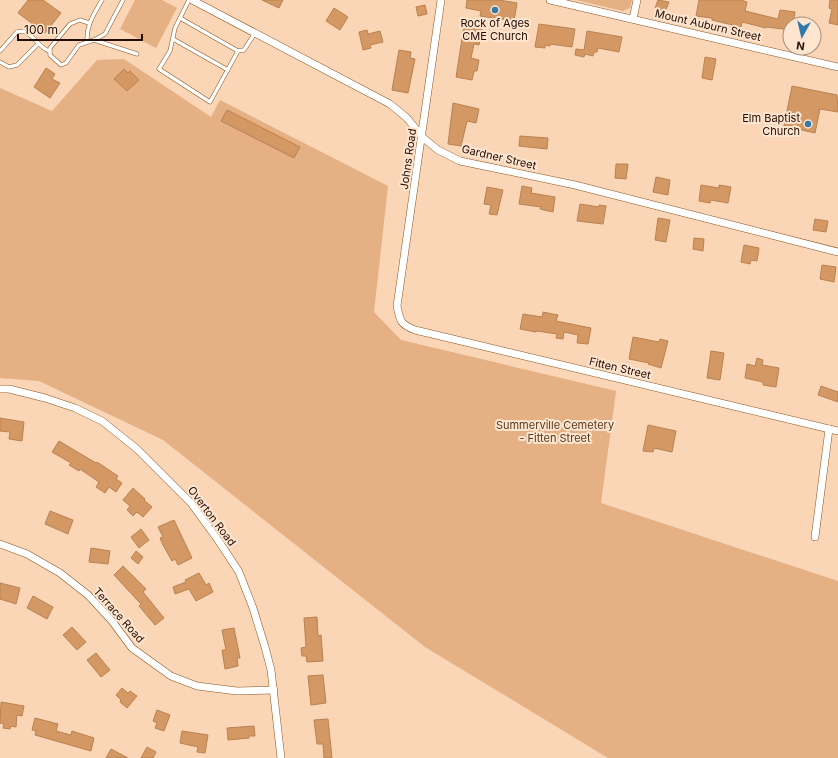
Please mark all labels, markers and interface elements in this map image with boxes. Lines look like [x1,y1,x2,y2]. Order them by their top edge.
marker: Rock of Ages CME Church [490,5,500,15]
street label: Mount Auburn Street [654,6,763,44]
scale bar [18,16,142,42]
place label: Rock of Ages CME Church [460,16,530,43]
north arrow [782,16,822,56]
text: 100 m [24,22,58,37]
text: N [795,38,806,53]
place label: Elm Baptist Church [742,111,800,138]
marker: Elm Baptist Church [803,119,813,129]
street label: Johns Road [397,128,419,190]
street label: Gardner Street [460,142,538,172]
street label: Fitten Street [588,354,653,382]
park label: Summerville Cemetery - Fitten Street [496,418,614,445]
street label: Overton Road [185,483,239,549]
street label: Terrace Road [91,584,147,646]

